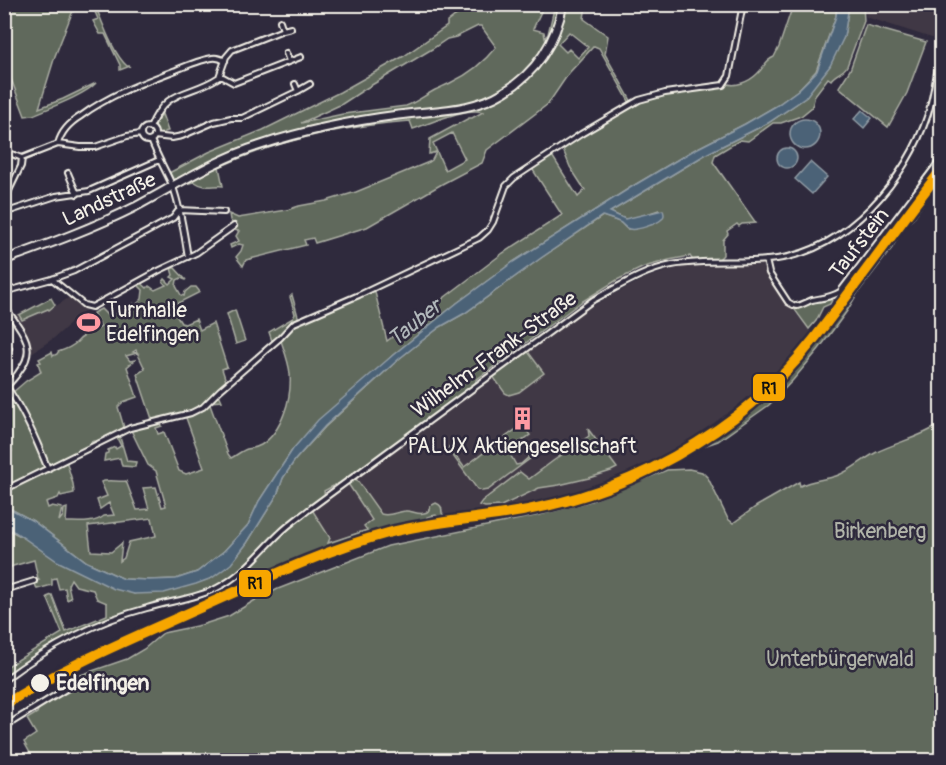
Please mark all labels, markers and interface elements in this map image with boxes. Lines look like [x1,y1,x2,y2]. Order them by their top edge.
street label: Landstraße [58,166,161,233]
street label: Taufstein [823,203,895,284]
street label: Wilhelm-Frank-Straße [406,285,583,424]
water label: Tauber [382,291,450,353]
place label: Turnhalle Edelfingen [106,297,199,348]
sports icon: Turnhalle Edelfingen [75,309,101,335]
line badge: R1 [752,373,786,402]
text: R1 [761,379,777,399]
building icon: PALUX Aktiengesellschaft [509,405,535,431]
place label: PALUX Aktiengesellschaft [408,433,637,460]
park label: Birkenberg [834,518,926,545]
line badge: R1 [238,569,272,598]
text: R1 [247,574,263,594]
park label: Unterbürgerwald [766,646,914,673]
place label: Edelfingen [56,670,149,697]
marker: Edelfingen [29,672,51,694]

